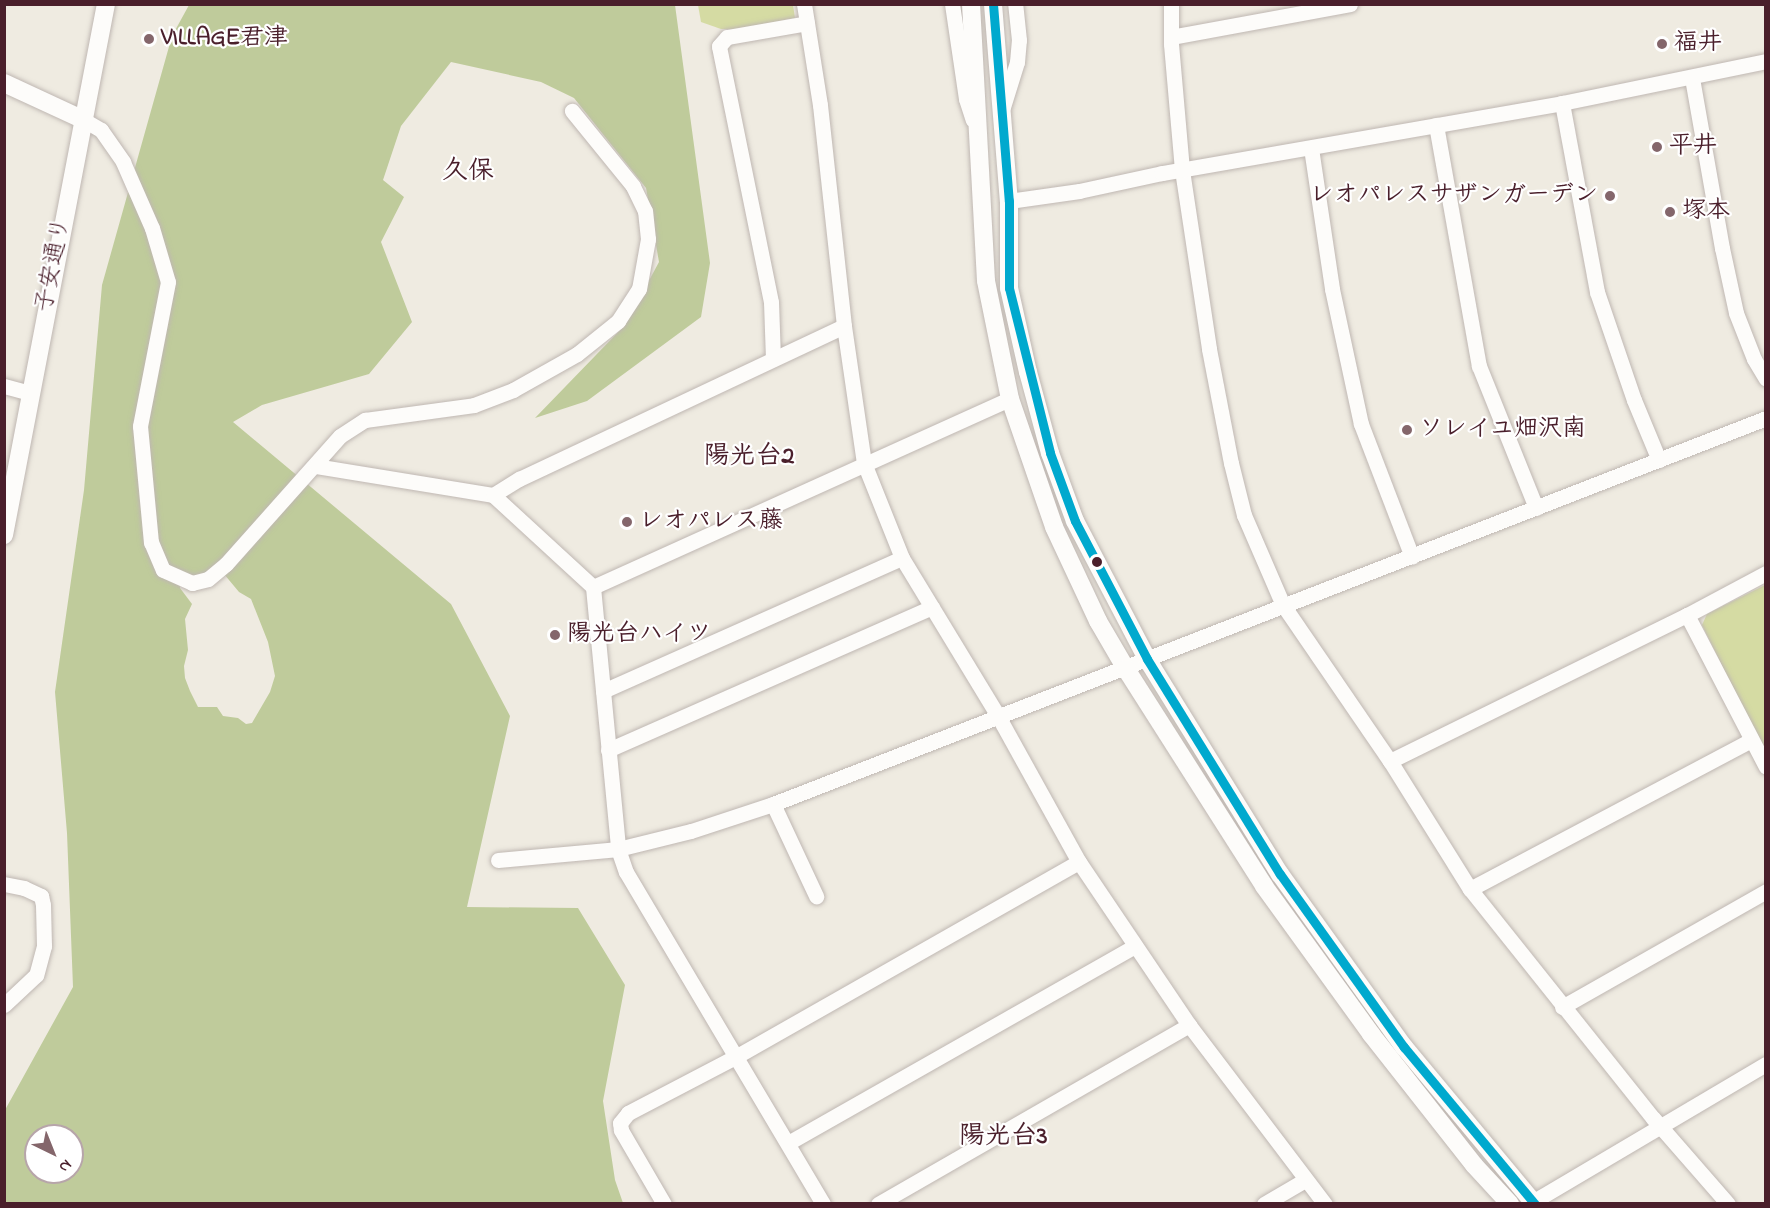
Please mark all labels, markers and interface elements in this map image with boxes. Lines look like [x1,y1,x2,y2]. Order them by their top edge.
place label: VILLAGE君津 [161,25,288,53]
place label: 福井 [1674,30,1722,58]
marker: VILLAGE君津 [142,32,156,46]
marker: 福井 [1655,37,1669,51]
place label: 平井 [1669,133,1717,161]
marker: 平井 [1650,140,1664,154]
district label: 久保 [442,157,494,189]
place label: レオパレスサザンガーデン [1310,182,1598,210]
marker: レオパレスサザンガーデン [1603,189,1617,203]
place label: 塚本 [1682,198,1730,226]
marker: 塚本 [1663,205,1677,219]
street label: 子安通り [31,215,77,315]
place label: ソレイユ畑沢南 [1419,416,1587,444]
marker: ソレイユ畑沢南 [1400,423,1414,437]
district label: 陽光台2 [704,442,794,474]
place label: レオパレス藤 [639,508,783,536]
marker: レオパレス藤 [620,515,634,529]
unlabelled marker [1091,556,1103,568]
place label: 陽光台ハイツ [567,621,711,649]
marker: 陽光台ハイツ [548,628,562,642]
district label: 陽光台3 [959,1122,1047,1154]
north arrow [24,1124,84,1184]
text: N [53,1153,77,1178]

